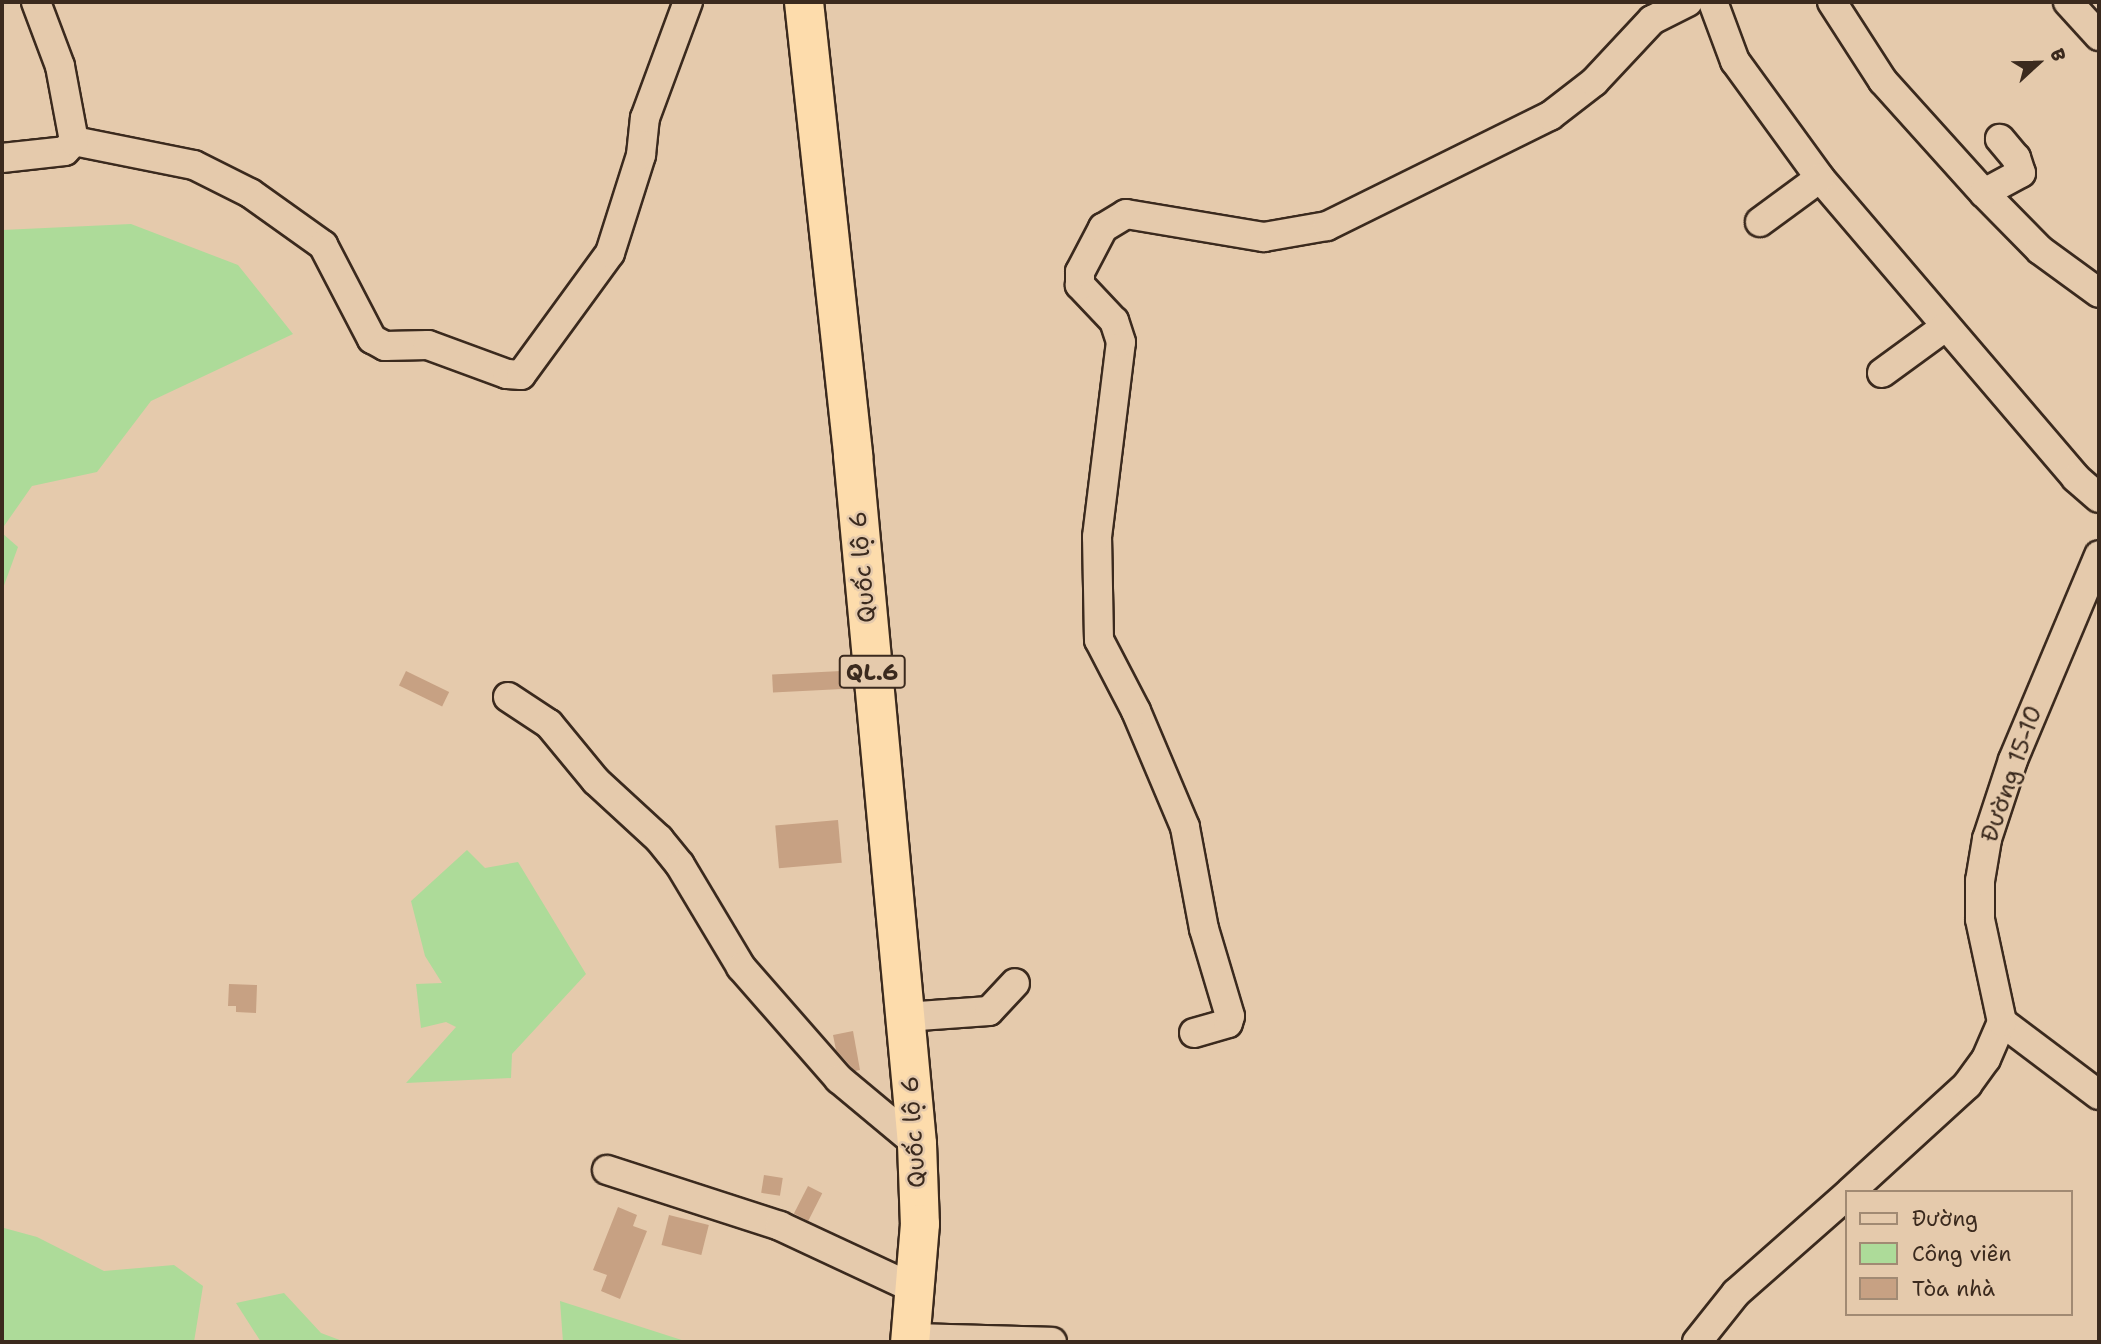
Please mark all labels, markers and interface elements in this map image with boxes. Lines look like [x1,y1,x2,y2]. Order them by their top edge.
north arrow [2003,28,2073,98]
text: B [2044,45,2072,65]
street label: Quốc lộ 6 [844,510,882,624]
road number: QL.6 [837,652,907,692]
street label: Đường 15-10 [1975,702,2049,846]
street label: Quốc lộ 6 [896,1075,932,1189]
legend [1846,1190,2073,1316]
text: Đường [1912,1205,1978,1233]
text: Công viên [1912,1240,2011,1268]
text: Tòa nhà [1912,1275,1995,1303]

